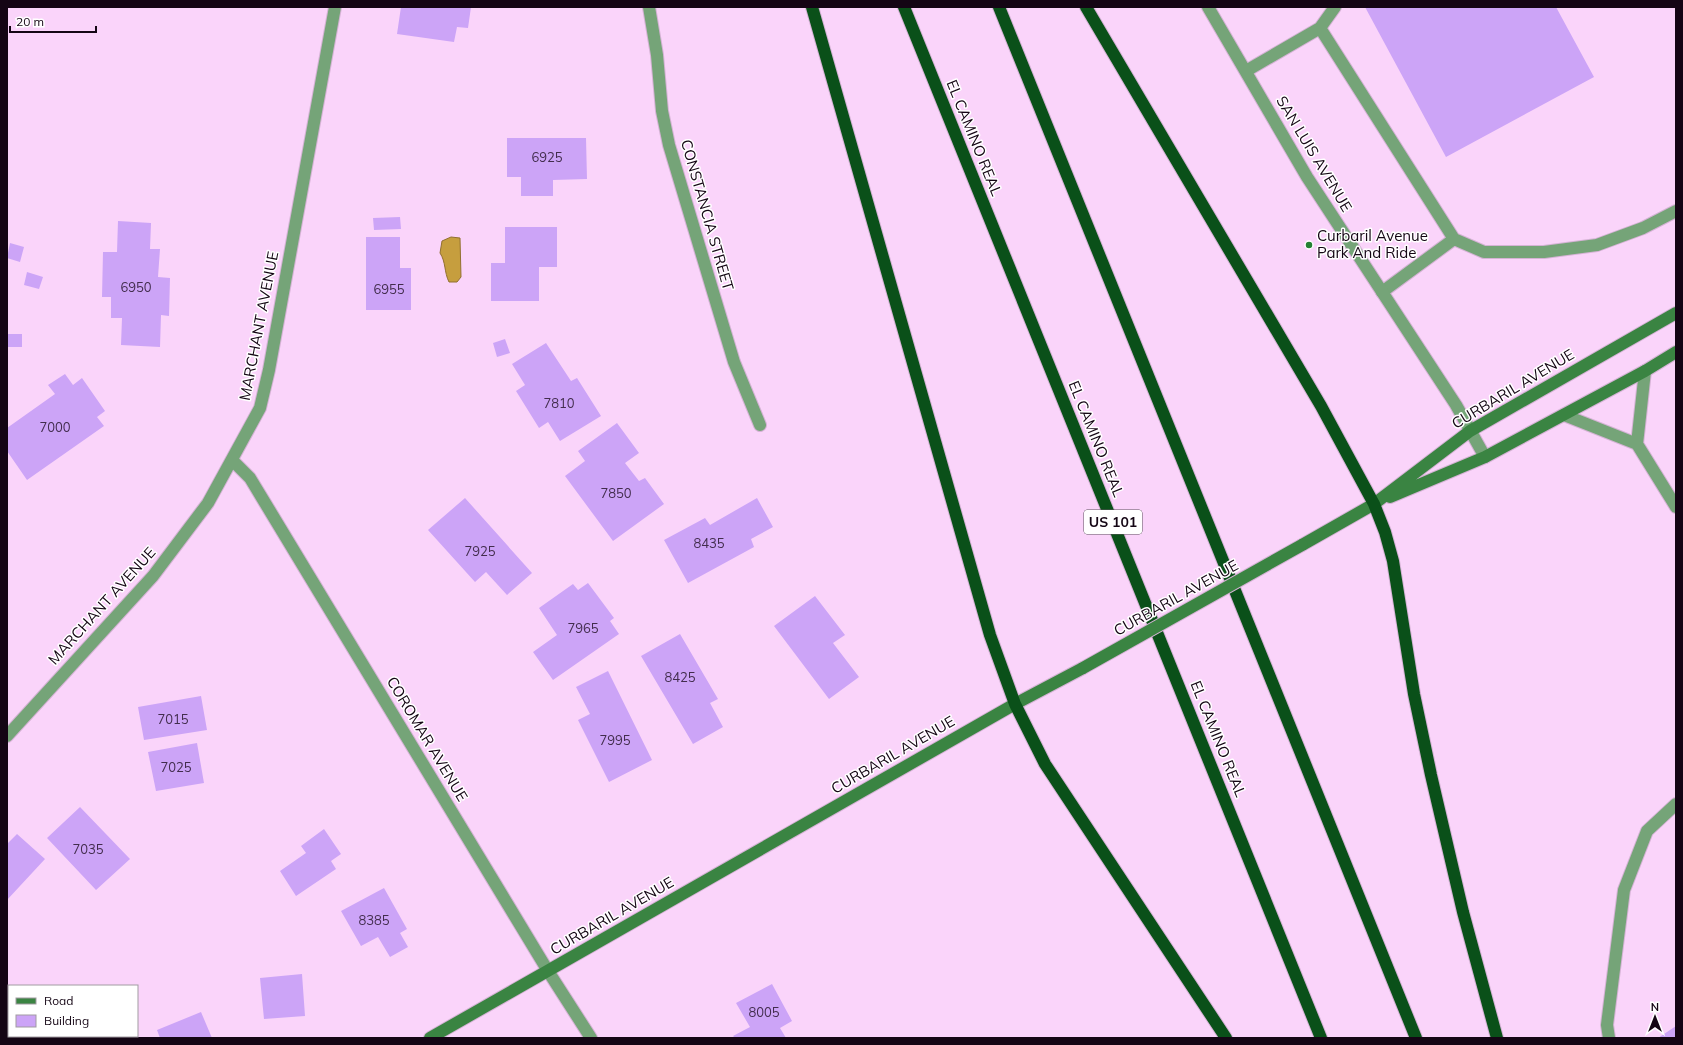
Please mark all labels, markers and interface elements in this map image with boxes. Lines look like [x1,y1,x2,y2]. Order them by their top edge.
scale bar [10,8,96,34]
text: 20 m [16,14,44,29]
street label: EL CAMINO REAL [943,77,1006,199]
street label: SAN LUIS AVENUE [1272,92,1357,215]
street label: CONSTANCIA STREET [677,137,738,293]
house number: 6925 [531,149,563,165]
place label: Curbaril Avenue Park And Ride [1317,226,1428,262]
marker: Curbaril Avenue Park And Ride [1304,240,1314,250]
street label: MARCHANT AVENUE [235,250,282,402]
house number: 6950 [120,279,152,295]
house number: 6955 [373,281,405,297]
street label: CURBARIL AVENUE [1448,344,1578,433]
street label: EL CAMINO REAL [1065,378,1128,500]
house number: 7810 [543,395,575,411]
house number: 7000 [39,419,71,435]
house number: 7850 [600,485,632,501]
road number: US 101 [1084,510,1142,534]
house number: 8435 [693,535,725,551]
street label: MARCHANT AVENUE [44,543,160,668]
house number: 7925 [464,543,496,559]
street label: CURBARIL AVENUE [1110,555,1242,640]
house number: 7965 [567,620,599,636]
house number: 8425 [664,669,696,685]
street label: COROMAR AVENUE [383,673,472,805]
street label: EL CAMINO REAL [1187,678,1250,800]
house number: 7015 [157,711,189,727]
street label: CURBARIL AVENUE [828,711,958,798]
house number: 7995 [599,732,631,748]
house number: 7025 [160,759,192,775]
house number: 7035 [72,841,104,857]
street label: CURBARIL AVENUE [547,872,677,959]
house number: 8385 [358,912,390,928]
legend [8,985,138,1037]
text: Road [44,993,73,1008]
north arrow [1635,997,1675,1037]
text: N [1651,1000,1659,1014]
house number: 8005 [748,1004,780,1020]
text: Building [44,1013,89,1028]

